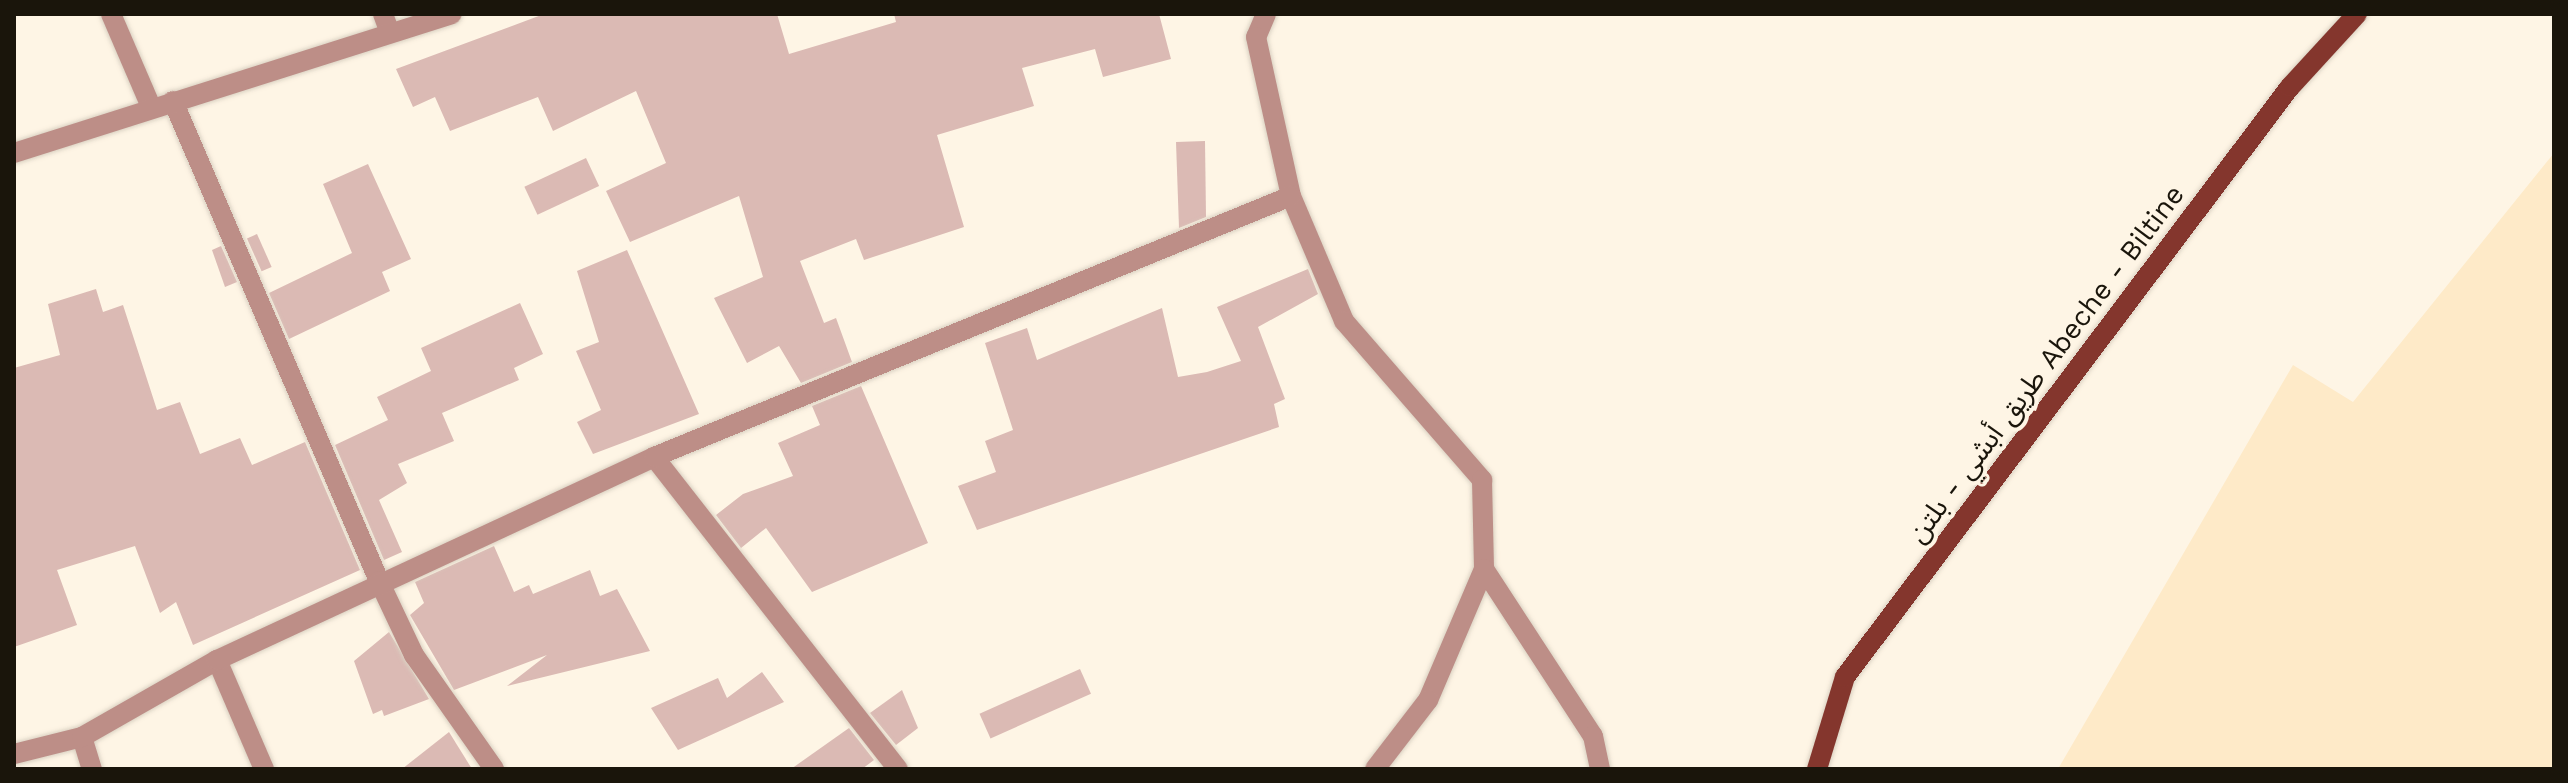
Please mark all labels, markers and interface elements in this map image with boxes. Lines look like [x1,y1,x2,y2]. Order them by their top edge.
street label: طريق أبشي - بلتن Abeche - Biltine [1900,179,2192,549]

